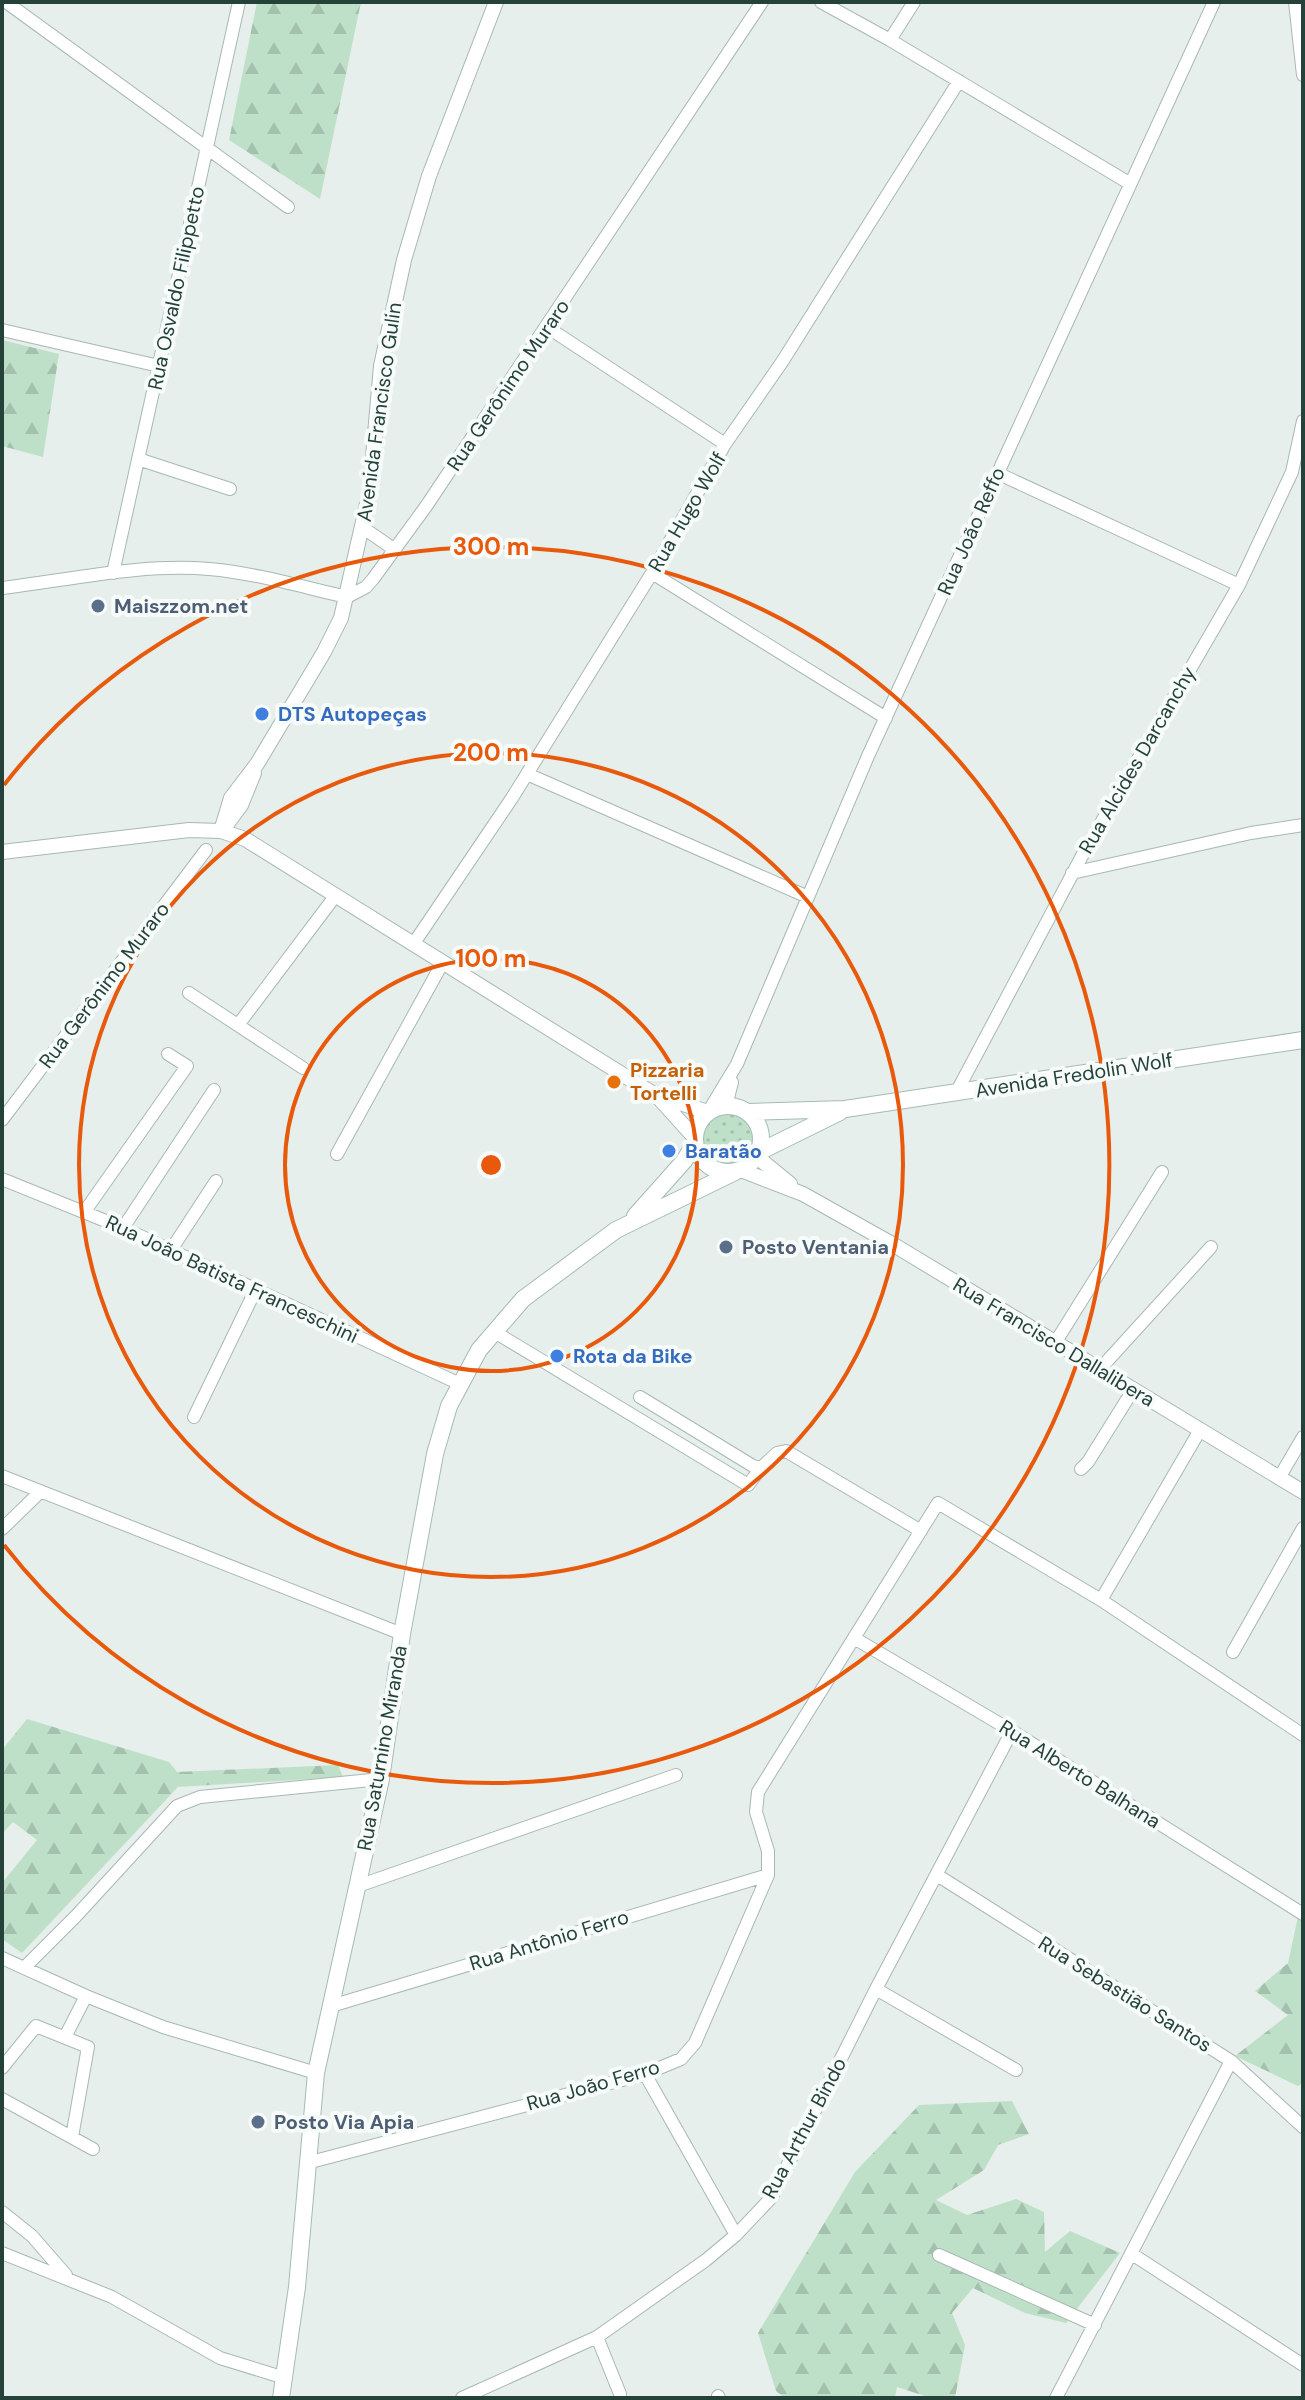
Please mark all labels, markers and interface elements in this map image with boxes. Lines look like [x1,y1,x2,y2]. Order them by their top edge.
street label: Rua Osvaldo Filippetto [142,184,210,392]
street label: Rua Gerônimo Muraro [441,294,575,476]
street label: Avenida Francisco Gulin [351,301,407,523]
street label: Rua Hugo Wolf [642,447,732,577]
street label: Rua João Reffo [931,463,1011,599]
text: 300 m [453,531,529,562]
place label: Maiszzom.net [114,593,248,619]
marker: Maiszzom.net [89,597,107,615]
street label: Rua Alcides Darcanchy [1073,662,1201,858]
place label: DTS Autopeças [278,701,427,727]
marker: DTS Autopeças [253,705,271,723]
text: 200 m [453,737,529,768]
street label: Rua Gerônimo Muraro [33,897,175,1073]
text: 100 m [456,943,526,974]
street label: Avenida Fredolin Wolf [973,1047,1175,1103]
place label: Pizzaria Tortelli [630,1057,704,1106]
marker: Pizzaria Tortelli [605,1073,623,1091]
place label: Baratão [685,1138,762,1164]
marker: Baratão [660,1142,678,1160]
centre of rings [477,1151,505,1179]
street label: Rua João Batista Franceschini [102,1209,362,1349]
place label: Posto Ventania [742,1234,889,1260]
marker: Posto Ventania [717,1238,735,1256]
street label: Rua Francisco Dallalibera [948,1271,1160,1413]
place label: Rota da Bike [573,1343,692,1369]
marker: Rota da Bike [548,1347,566,1365]
street label: Rua Saturnino Miranda [351,1643,413,1853]
street label: Rua Alberto Balhana [994,1714,1166,1834]
street label: Rua Antônio Ferro [466,1903,632,1977]
street label: Rua Sebastião Santos [1033,1930,1217,2058]
street label: Rua Arthur Bindo [756,2053,852,2203]
street label: Rua João Ferro [523,2054,663,2116]
place label: Posto Via Apia [274,2109,414,2135]
marker: Posto Via Apia [249,2113,267,2131]

